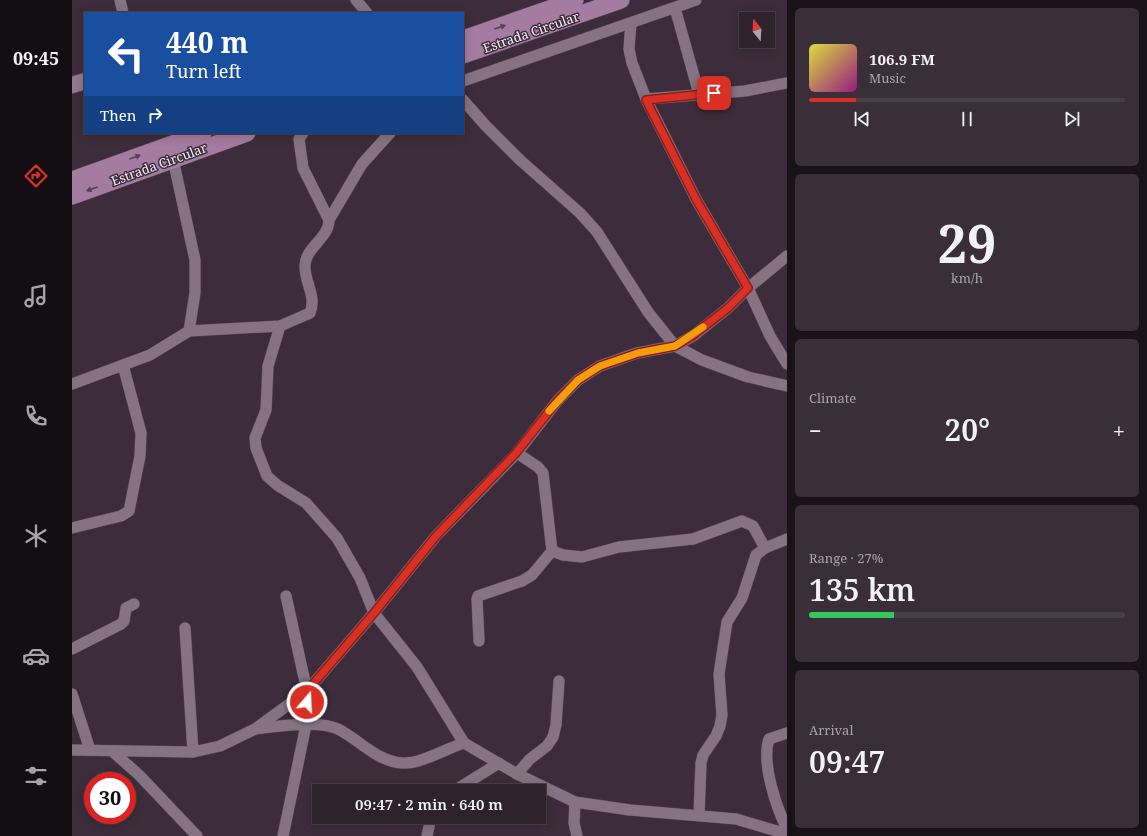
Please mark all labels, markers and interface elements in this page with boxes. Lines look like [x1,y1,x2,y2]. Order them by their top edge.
street label: Estrada Circular [480,7,582,57]
north arrow [739,12,775,48]
map controls [739,12,775,48]
text: 440 m [166,23,248,61]
one-way arrow [494,23,506,29]
icon: left [100,28,152,80]
text: 09:45 [13,46,59,70]
text: 106.9 FM [869,49,935,69]
text: Turn left [166,59,241,83]
text: Music [869,69,906,87]
pin [697,76,731,110]
icon: arrive [703,82,725,104]
icon: right [144,104,166,126]
text: Then [100,105,136,125]
icon: previous [851,108,873,130]
icon: pause [956,108,978,130]
icon: next [1061,108,1083,130]
street label: Estrada Circular [109,138,209,190]
one-way arrow [129,154,141,160]
icon: directions [22,162,50,190]
one-way arrow [85,186,97,192]
text: 29 [938,207,996,278]
text: km/h [951,269,983,287]
icon: music [22,282,50,310]
text: Climate [809,389,856,407]
icon: phone [22,402,50,430]
text: 20° [944,409,990,450]
text: − [809,415,822,445]
text: + [1113,415,1125,445]
icon: climate [22,522,50,550]
text: Range · 27% [809,549,883,567]
text: 135 km [809,569,915,610]
icon: car [22,642,50,670]
position arrow [286,681,328,723]
text: Arrival [809,721,853,739]
text: 09:47 [809,741,885,782]
icon: filters [22,762,50,790]
speed limit sign: 30 [84,772,136,824]
text: 09:47 · 2 min · 640 m [355,794,503,814]

